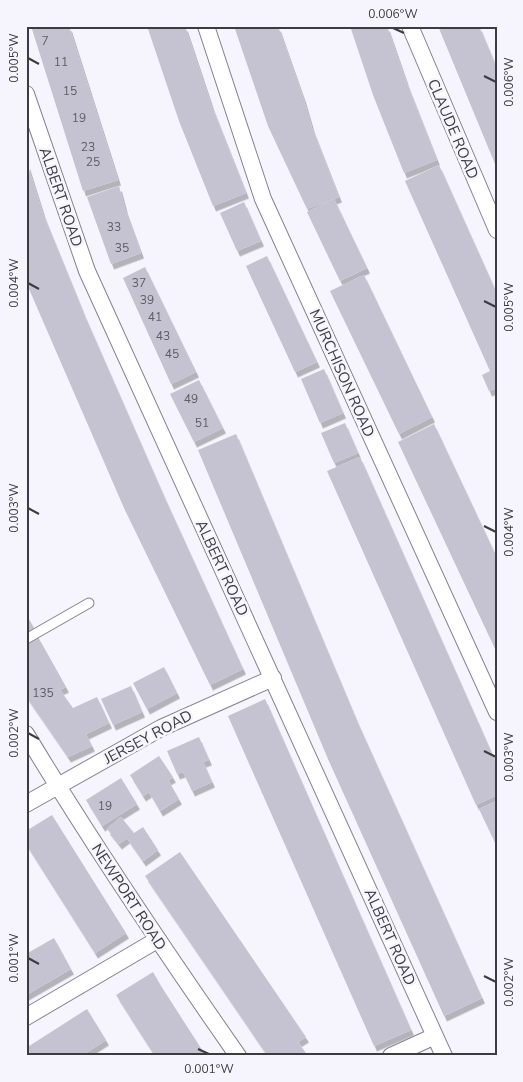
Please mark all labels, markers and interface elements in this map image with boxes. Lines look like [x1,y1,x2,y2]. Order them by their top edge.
text: 0.006°W [368,6,418,22]
text: 0.005°W [6,33,22,83]
house number: 7 [41,33,49,49]
house number: 11 [54,54,68,70]
text: 0.006°W [501,57,517,107]
street label: CLAUDE ROAD [423,76,483,182]
house number: 15 [63,83,77,99]
house number: 19 [72,110,86,126]
house number: 23 [81,139,95,155]
street label: ALBERT ROAD [35,145,87,249]
house number: 25 [86,154,100,170]
house number: 33 [107,219,121,235]
house number: 35 [115,240,129,256]
text: 0.004°W [6,258,22,308]
house number: 37 [132,275,146,291]
text: 0.005°W [501,282,517,332]
house number: 39 [140,292,154,308]
street label: MURCHISON ROAD [305,306,379,440]
house number: 41 [148,309,162,325]
house number: 43 [156,328,170,344]
house number: 45 [165,346,179,362]
house number: 49 [184,391,198,407]
house number: 51 [195,415,209,431]
text: 0.003°W [6,483,22,533]
text: 0.004°W [501,507,517,557]
street label: ALBERT ROAD [191,517,253,619]
house number: 135 [32,685,54,701]
street label: JERSEY ROAD [99,705,196,769]
text: 0.002°W [6,708,22,758]
text: 0.003°W [501,732,517,782]
house number: 19 [98,798,112,814]
street label: NEWPORT ROAD [87,840,171,954]
street label: ALBERT ROAD [360,885,420,989]
text: 0.001°W [6,933,22,983]
text: 0.002°W [501,957,517,1007]
text: 0.001°W [184,1061,234,1077]

